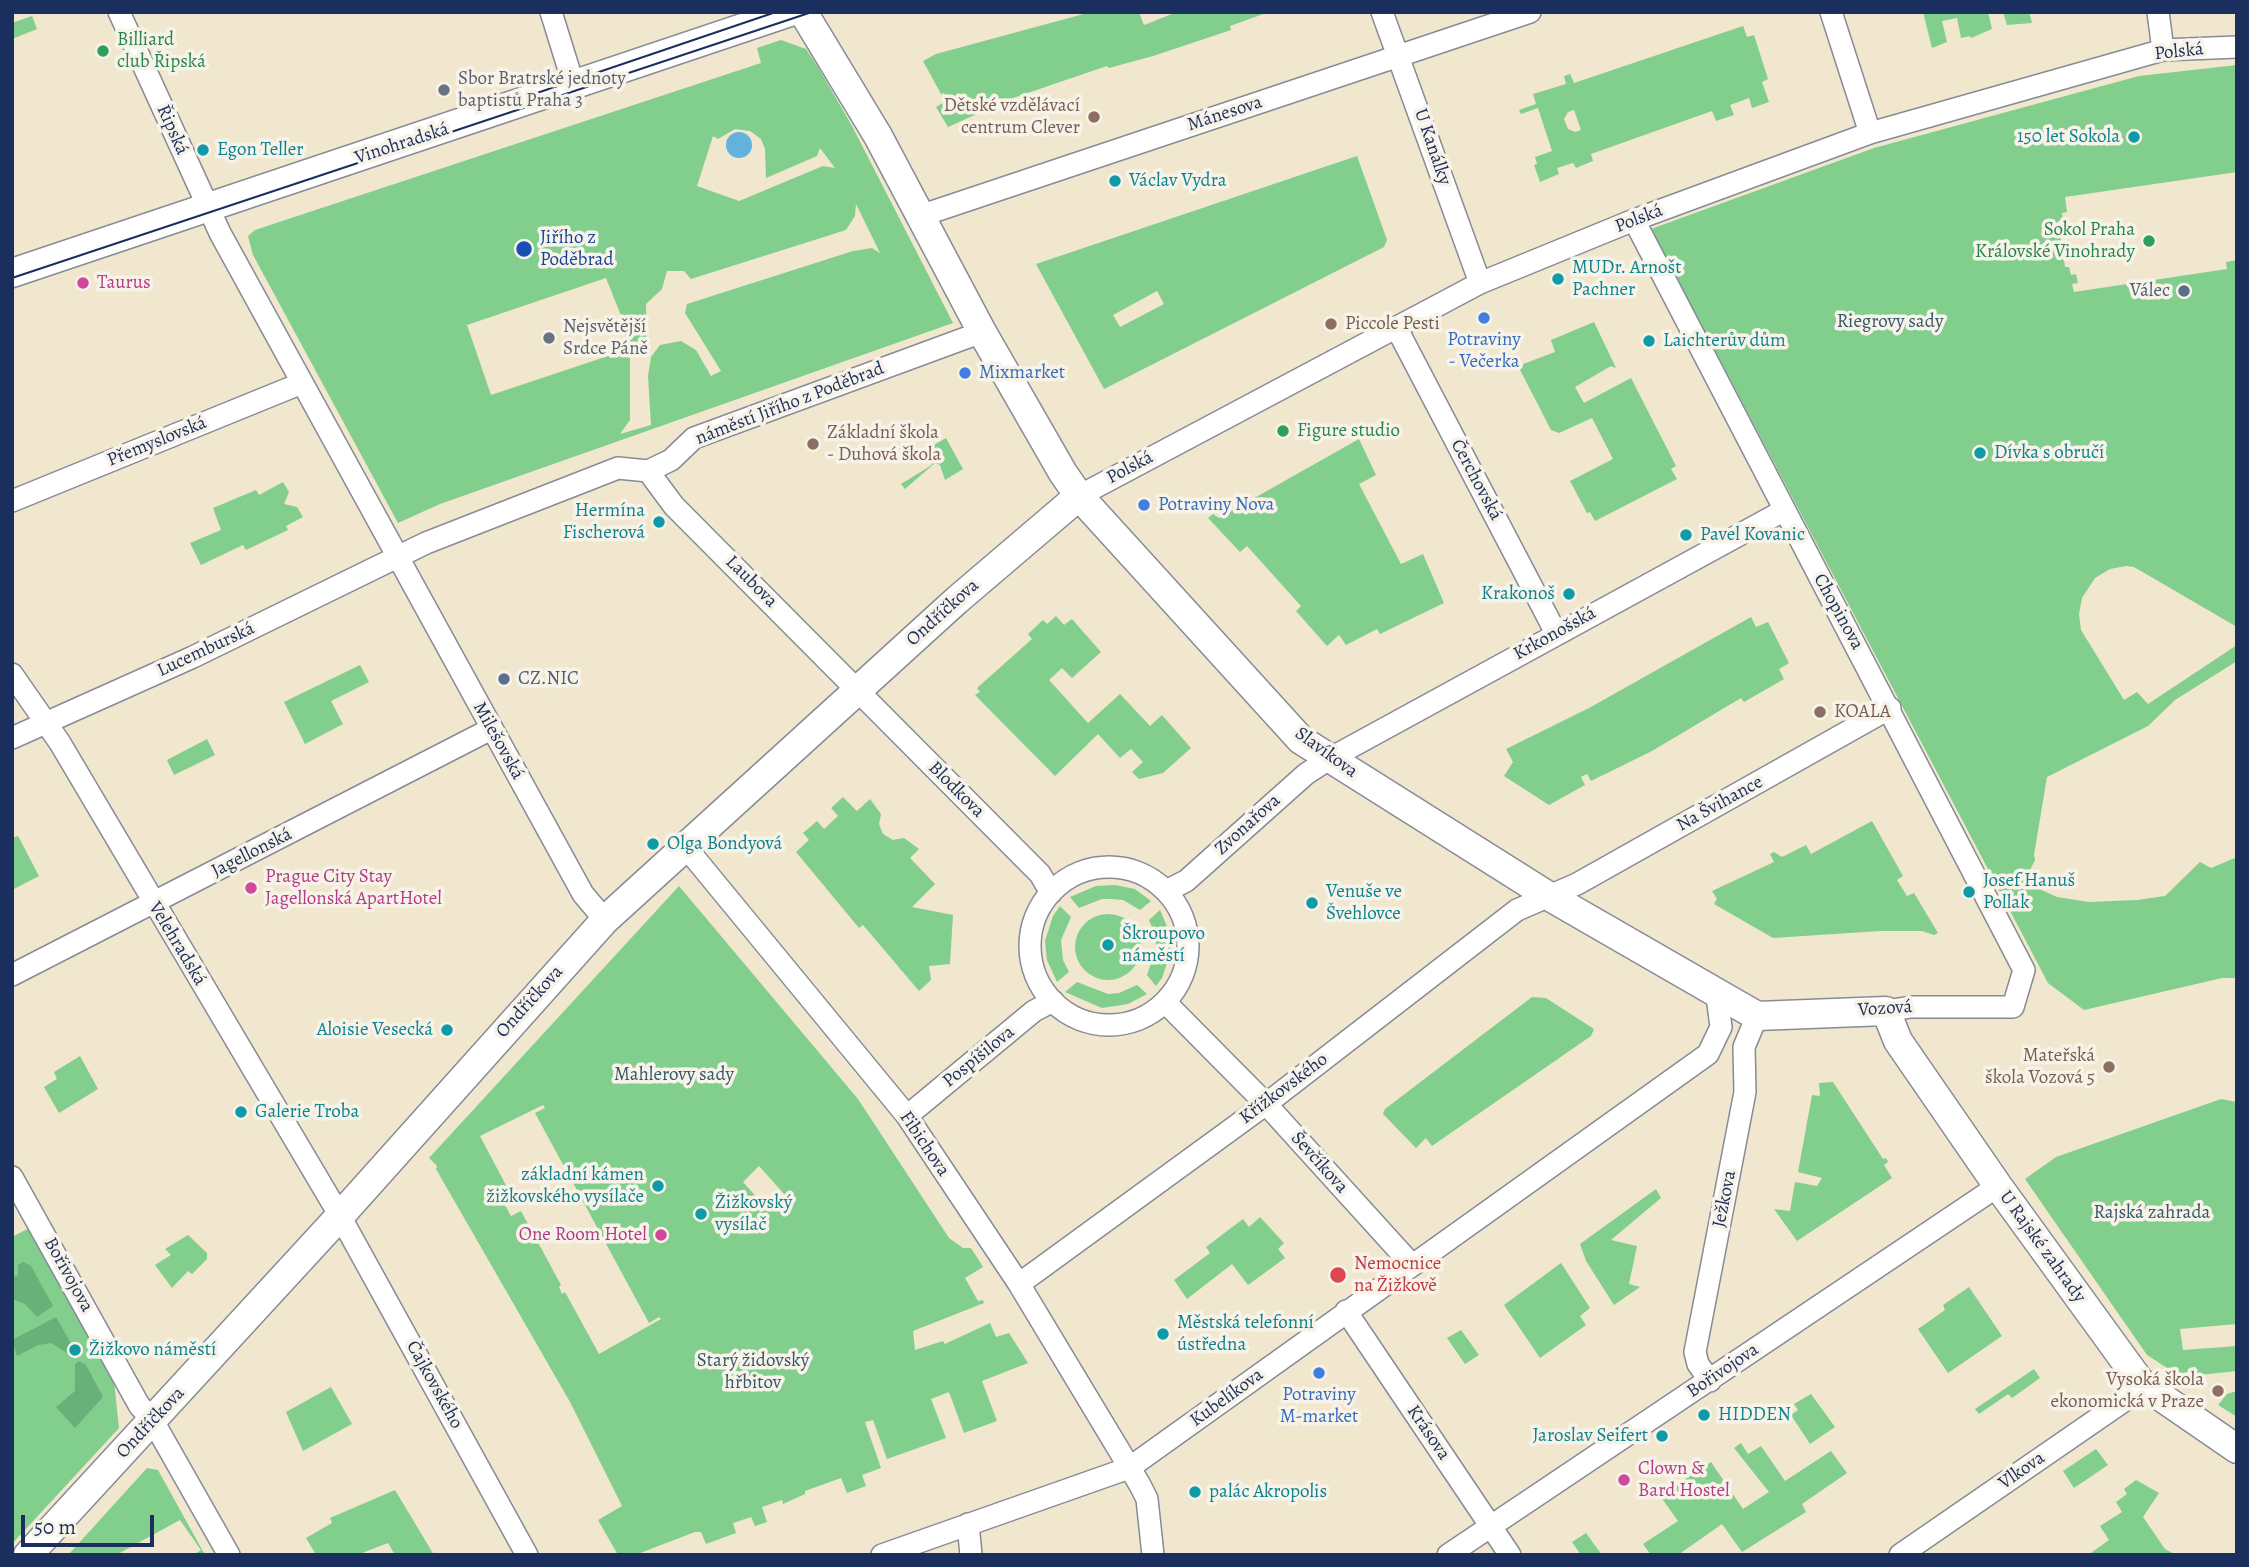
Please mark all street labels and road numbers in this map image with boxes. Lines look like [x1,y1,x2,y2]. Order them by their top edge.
street label: Polská [2153,38,2205,66]
street label: Mánesova [1185,91,1265,137]
street label: Řipská [151,101,193,159]
street label: U Kanálky [1408,106,1456,188]
street label: Vinohradská [352,118,452,170]
street label: Polská [1612,200,1666,238]
street label: náměstí Jiřího z Poděbrad [693,358,887,450]
street label: Přemyslovská [104,412,210,472]
street label: Čerchovská [1445,436,1507,524]
street label: Polská [1103,446,1157,490]
street label: Laubova [720,551,782,613]
street label: Chopinova [1808,570,1868,654]
street label: Ondříčkova [902,575,984,651]
street label: Krkonošská [1510,602,1600,666]
street label: Lucemburská [154,618,258,682]
street label: Milešovská [467,698,529,784]
street label: Slavíkova [1290,723,1362,783]
street label: Blodkova [923,757,989,823]
street label: Na Švihance [1673,771,1767,837]
street label: Zvonařova [1210,790,1286,860]
street label: Jagellonská [208,823,296,883]
street label: Velehradská [143,898,211,990]
street label: Ondříčkova [492,961,568,1043]
street label: Vozová [1857,996,1913,1022]
street label: Pospíšilova [938,1021,1020,1093]
street label: Křížkovského [1235,1048,1333,1130]
street label: Fibichova [894,1107,954,1181]
street label: Ševčíkova [1285,1128,1353,1198]
street label: Ježkova [1708,1168,1742,1230]
street label: U Rajské zahrady [1994,1187,2090,1307]
street label: Bořivojova [38,1234,98,1316]
street label: Čajkovského [401,1337,467,1433]
street label: Bořivojova [1683,1339,1763,1403]
street label: Kubelíkova [1186,1364,1268,1432]
street label: Ondříčkova [112,1382,190,1464]
street label: Krásova [1401,1401,1455,1465]
street label: Vlkova [1994,1447,2050,1495]

